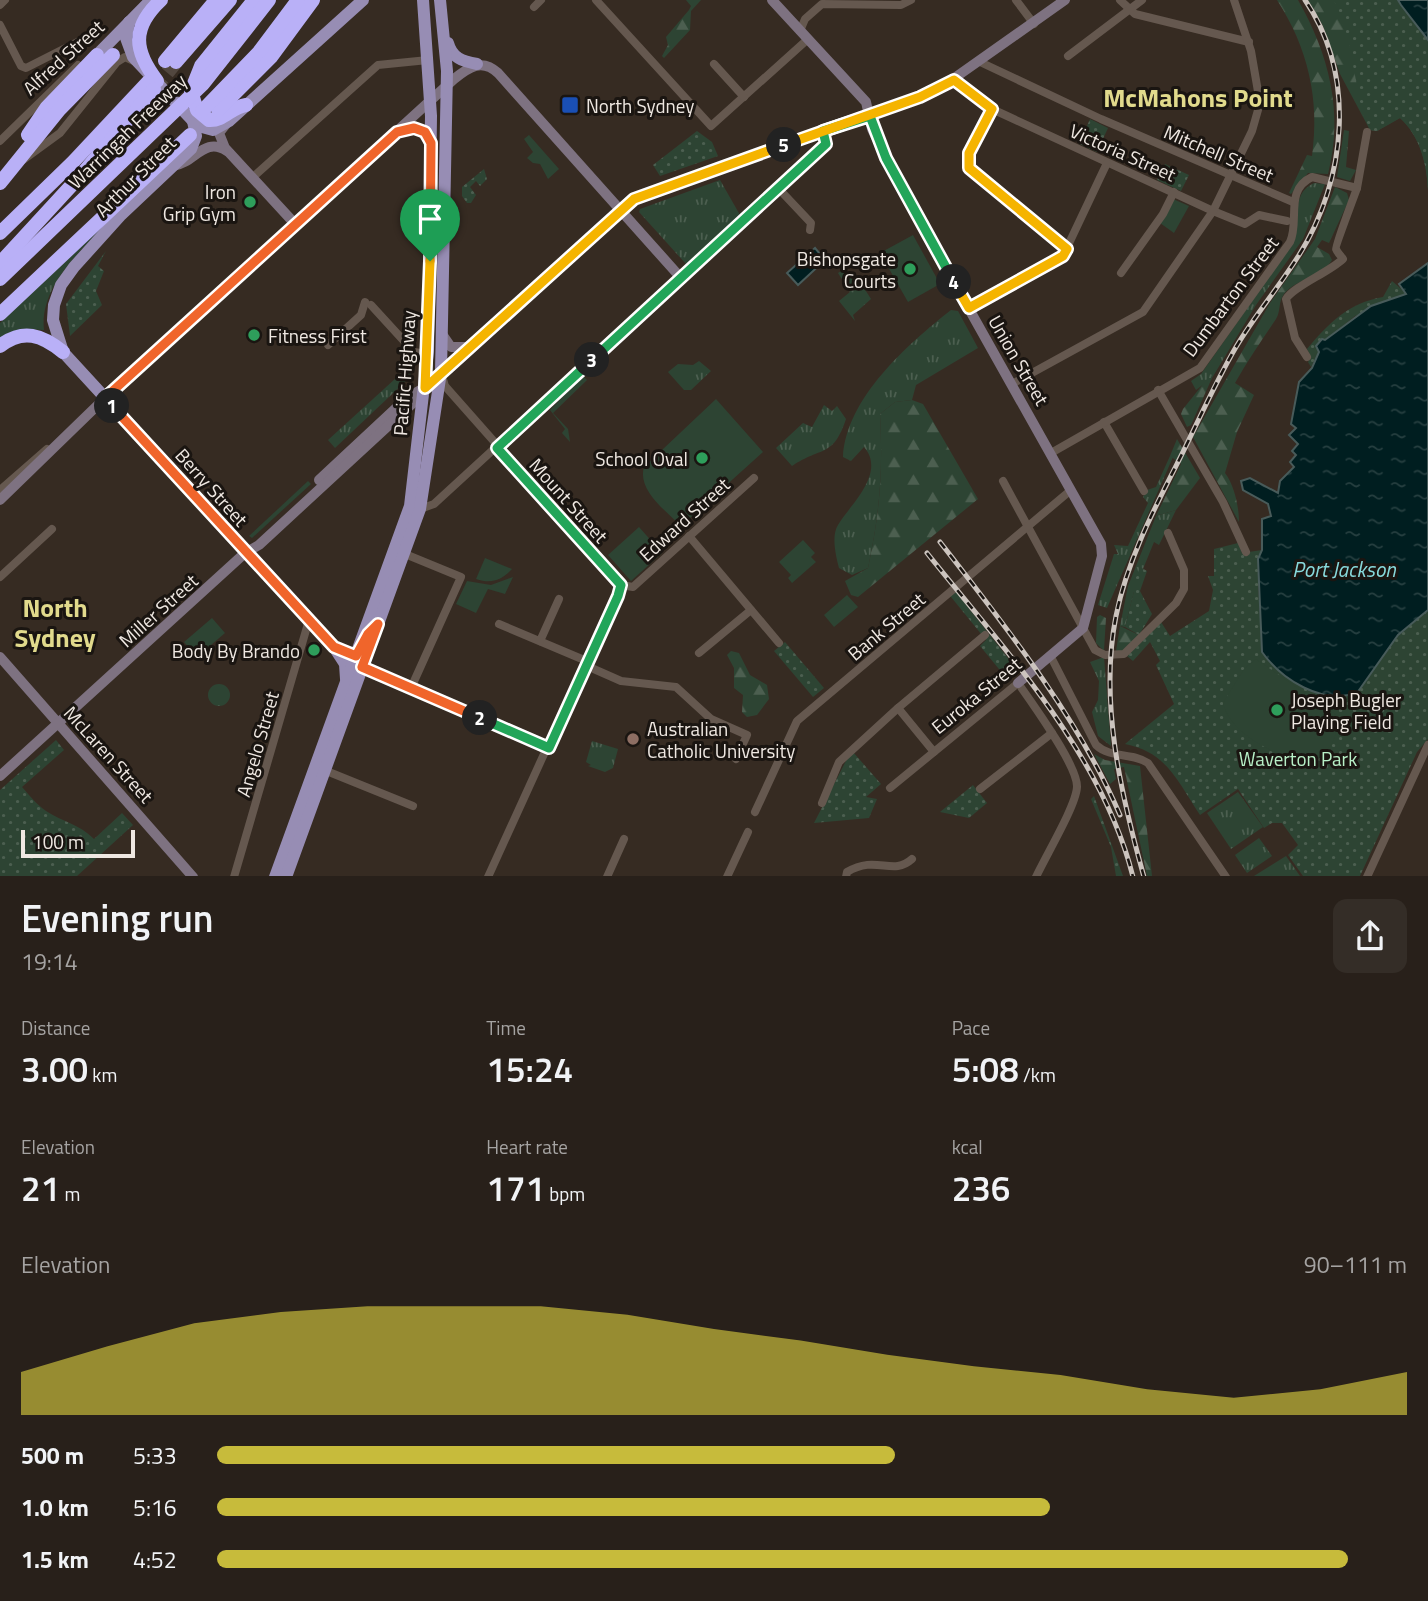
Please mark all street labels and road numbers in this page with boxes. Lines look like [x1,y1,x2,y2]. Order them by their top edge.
street label: Alfred Street [16,12,111,102]
street label: Warringah Freeway [61,67,193,195]
street label: Victoria Street [1065,116,1181,188]
street label: Mitchell Street [1160,117,1279,189]
street label: Arthur Street [88,129,182,223]
street label: Dumbarton Street [1175,229,1285,362]
street label: Pacific Highway [385,309,423,437]
street label: Union Street [981,309,1057,411]
street label: Berry Street [169,441,255,533]
street label: Mount Street [523,451,615,549]
street label: Edward Street [632,470,736,568]
street label: Miller Street [112,566,204,654]
street label: Bank Street [841,585,931,667]
street label: Euroka Street [925,649,1028,740]
street label: Angelo Street [228,688,286,800]
street label: McLaren Street [57,699,161,809]

